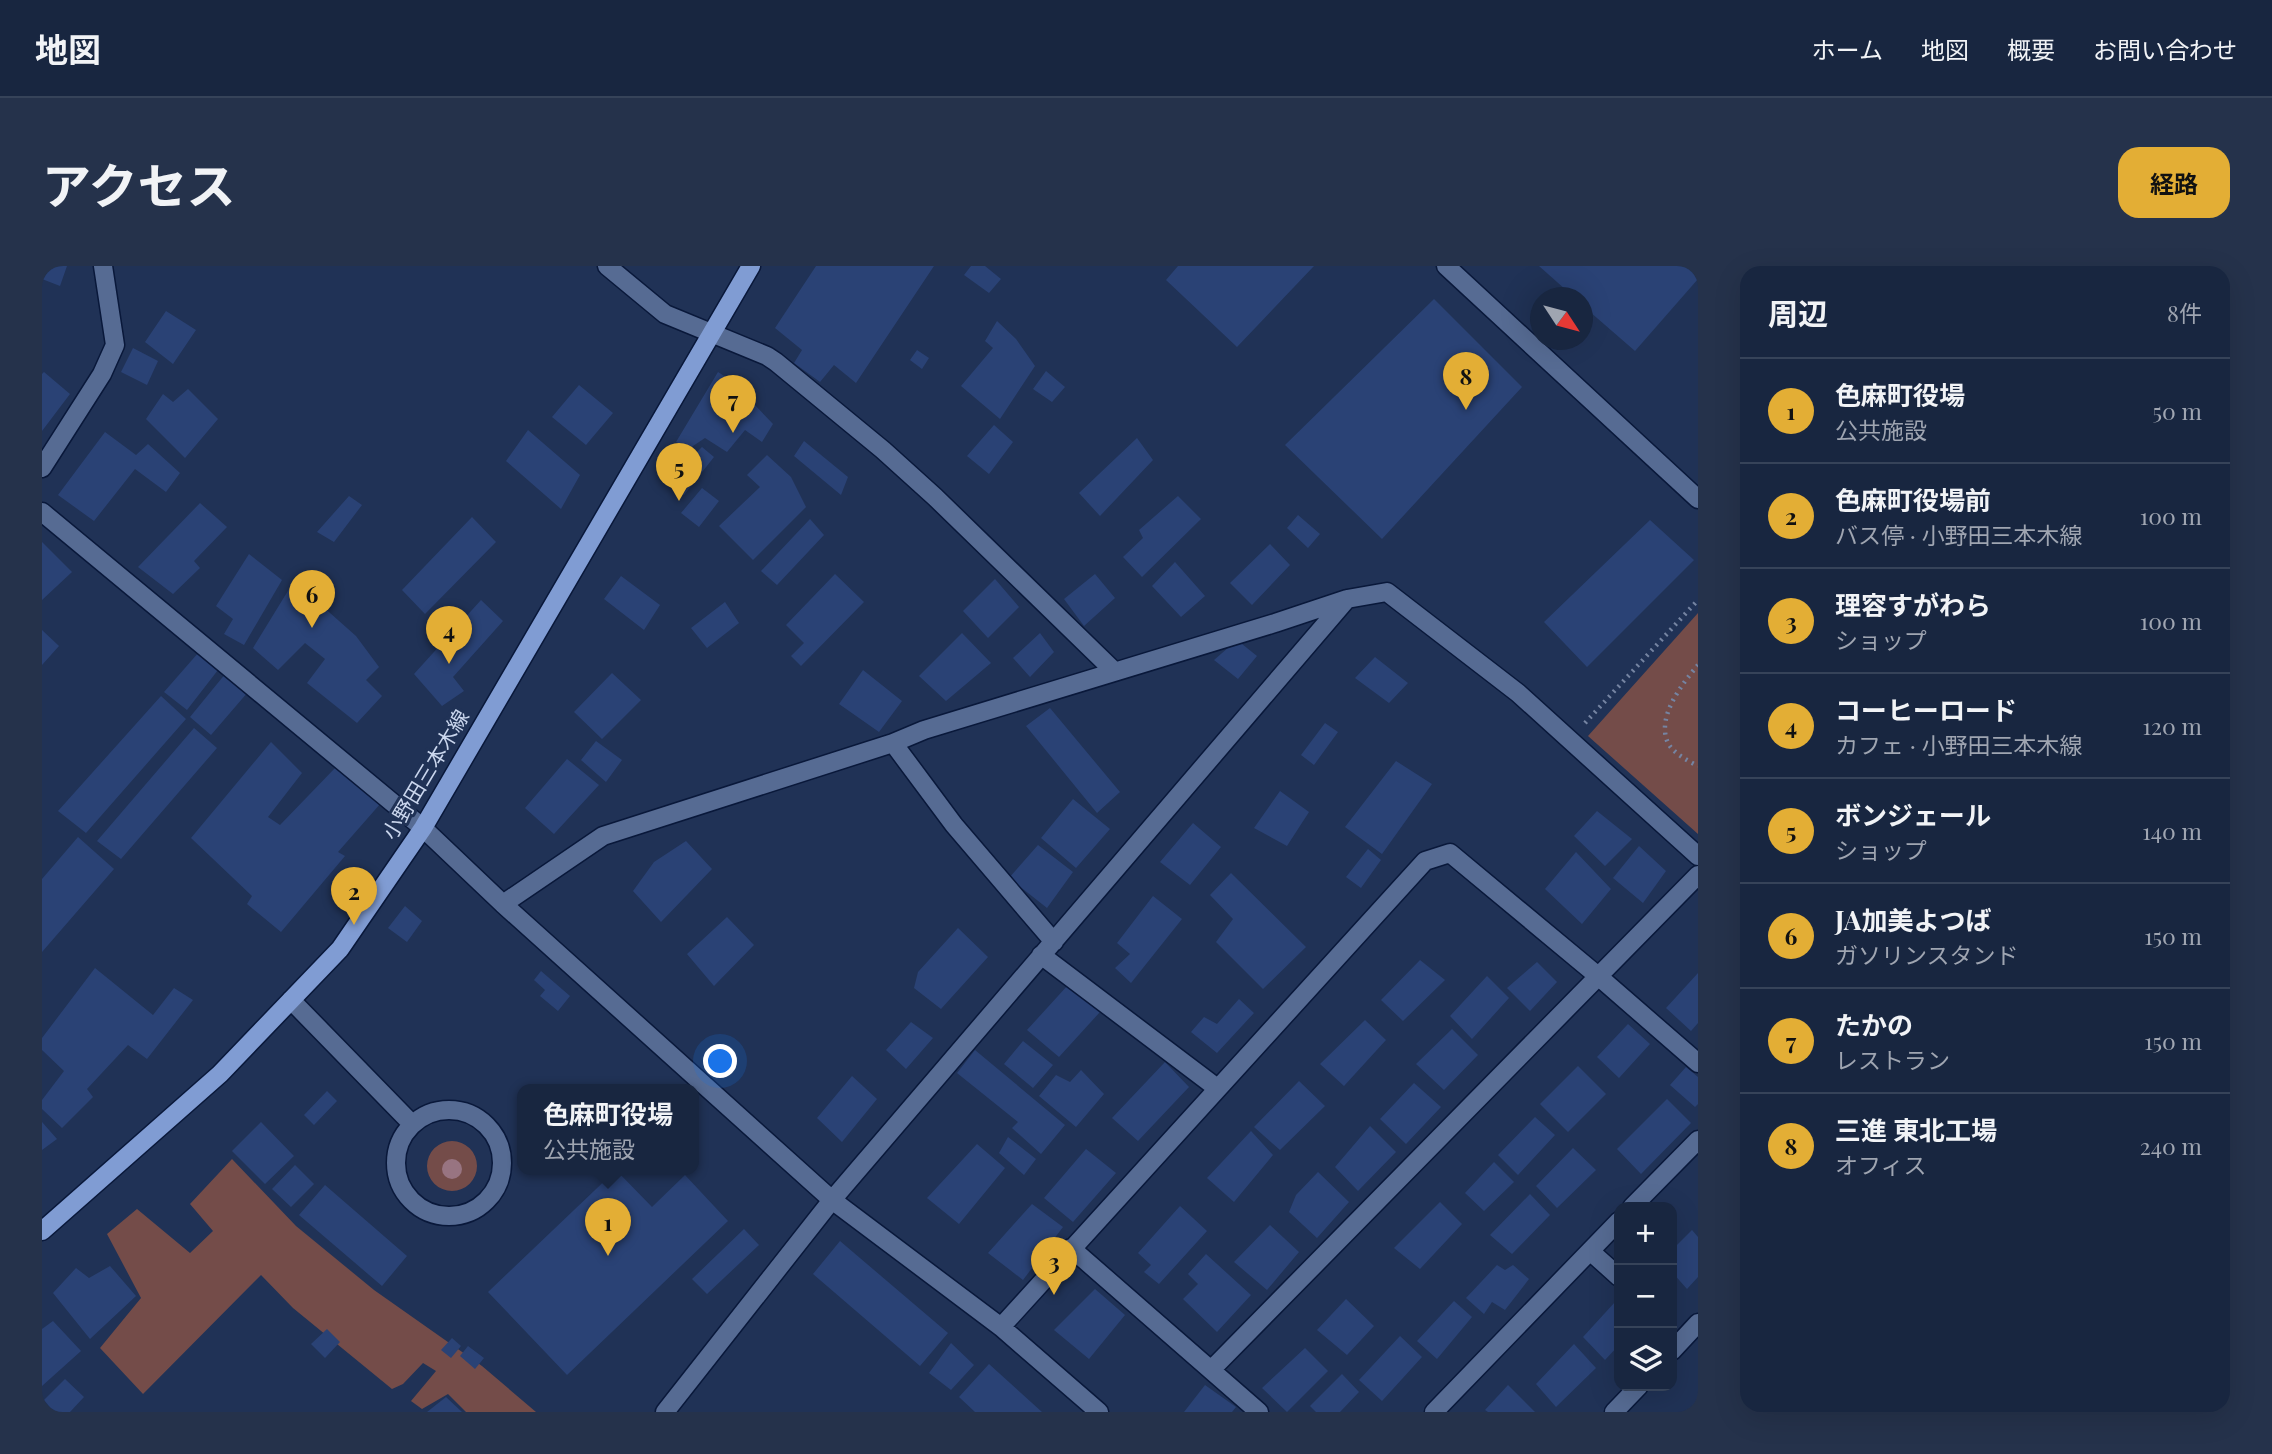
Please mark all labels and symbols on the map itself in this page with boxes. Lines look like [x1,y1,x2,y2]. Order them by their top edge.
north arrow [1530,287,1593,350]
pin: 8 [1443,352,1489,410]
pin: 7 [710,375,756,433]
pin: 5 [656,443,702,501]
pin: 6 [289,570,335,628]
pin: 4 [426,606,472,664]
street label: 小野田三本木線 [374,704,474,844]
pin: 2 [331,867,377,925]
your location [703,1044,737,1078]
pin: 1 [585,1198,631,1256]
pin: 3 [1031,1237,1077,1295]

